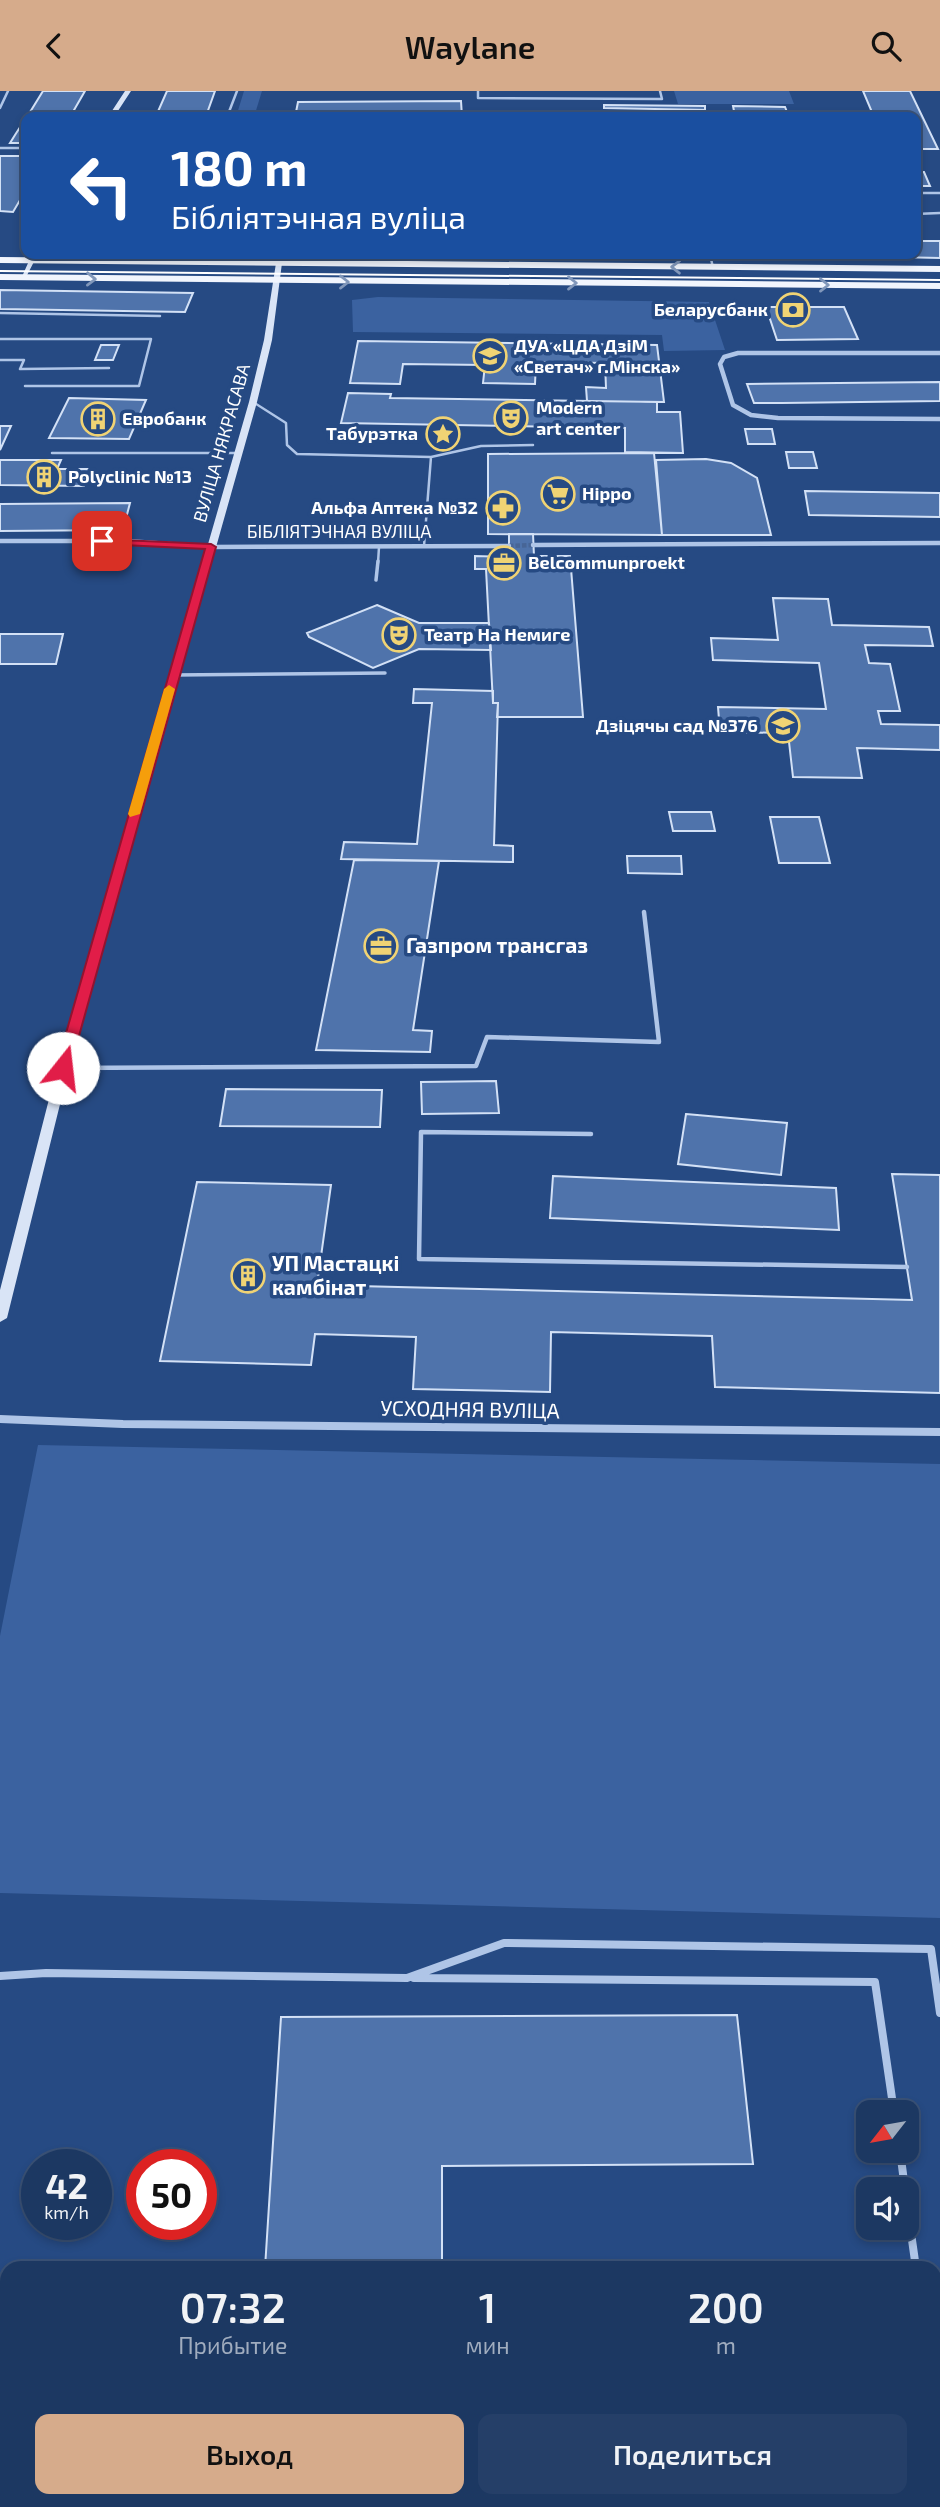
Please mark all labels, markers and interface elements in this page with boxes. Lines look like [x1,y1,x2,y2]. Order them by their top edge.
icon: back [35,27,73,65]
text: Waylane [405,27,535,65]
icon: search [867,27,905,65]
text: 180 m [171,137,307,196]
icon: left [56,140,147,231]
text: Бібліятэчная вуліца [171,197,466,235]
one-way arrow [670,259,681,275]
one-way arrow [86,271,97,286]
one-way arrow [339,274,350,289]
one-way arrow [567,275,578,291]
one-way arrow [819,277,830,293]
bank icon: Беларусбанк [774,291,812,329]
place label: Беларусбанк [654,298,768,320]
place label: ДУА «ЦДА ДзіМ «Светач» г.Мінска» [514,334,680,377]
school or university icon: ДУА «ЦДА ДзіМ «Светач» г.Мінска» [471,337,509,375]
street label: ВУЛІЦА НЯКРАСАВА [188,360,254,525]
place label: Modern art center [536,396,621,439]
theatre icon: Modern art center [492,399,530,437]
building icon: Евробанк [79,400,117,438]
place label: Евробанк [122,407,206,429]
place icon: Табурэтка [424,415,462,453]
place label: Табурэтка [326,422,418,444]
building icon: Polyclinic №13 [25,458,63,496]
place label: Polyclinic №13 [68,465,192,487]
supermarket icon: Hippo [539,475,577,513]
place label: Hippo [582,482,632,504]
pharmacy icon: Альфа Аптека №32 [484,489,522,527]
place label: Альфа Аптека №32 [311,496,478,518]
pin [72,511,132,571]
street label: БІБЛІЯТЭЧНАЯ ВУЛІЦА [247,520,432,542]
icon: arrive [83,522,121,560]
office icon: Belcommunproekt [485,544,523,582]
place label: Belcommunproekt [528,551,686,573]
theatre icon: Театр На Немиге [380,616,418,654]
place label: Театр На Немиге [424,623,570,645]
school or university icon: Дзіцячы сад №376 [764,707,802,745]
place label: Дзіцячы сад №376 [596,714,758,736]
office icon: Газпром трансгаз [362,927,400,965]
place label: Газпром трансгаз [406,932,588,957]
position arrow [26,1031,100,1105]
place label: УП Мастацкі камбінат [272,1250,399,1299]
building icon: УП Мастацкі камбінат [229,1257,267,1295]
street label: УСХОДНЯЯ ВУЛІЦА [380,1394,560,1423]
north arrow [856,2100,919,2163]
map controls [856,2100,919,2240]
speed limit sign: 50 [126,2149,217,2240]
text: 42 [45,2164,88,2206]
button: sound [856,2177,919,2240]
text: km/h [44,2201,89,2223]
text: 07:32 [180,2281,286,2331]
text: 1 [479,2281,496,2331]
text: 200 [688,2281,764,2331]
text: Прибытие [178,2331,287,2359]
text: мин [466,2331,510,2359]
text: m [716,2331,736,2359]
button: Выход [35,2414,464,2494]
button: Поделиться [478,2414,907,2494]

